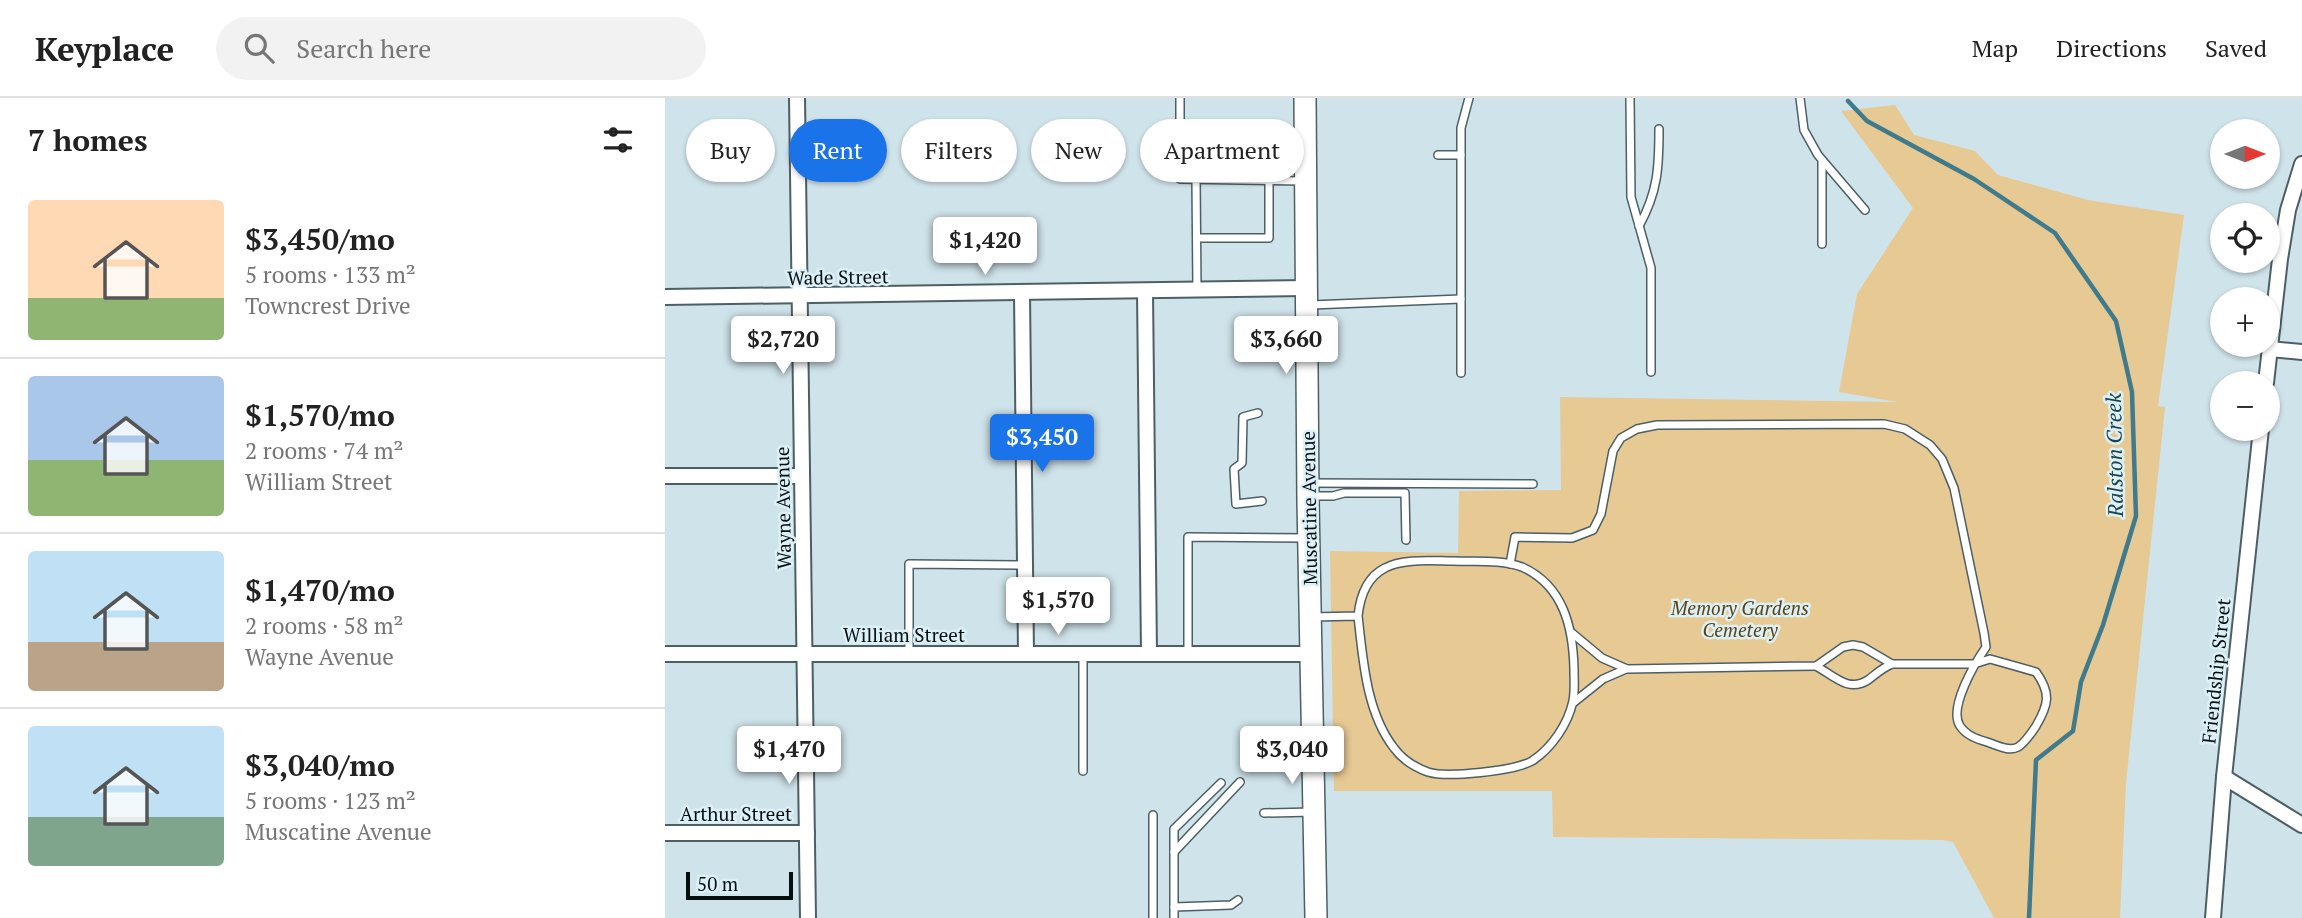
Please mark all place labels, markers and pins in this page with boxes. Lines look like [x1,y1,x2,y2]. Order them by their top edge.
pin: $1,420 [928,218,1042,277]
pin: $2,720 [726,316,840,376]
pin: $3,660 [1229,316,1343,376]
pin: $3,450 [985,414,1099,474]
pin: $1,570 [1001,578,1115,637]
pin: $1,470 [732,726,846,786]
pin: $3,040 [1235,726,1349,786]

